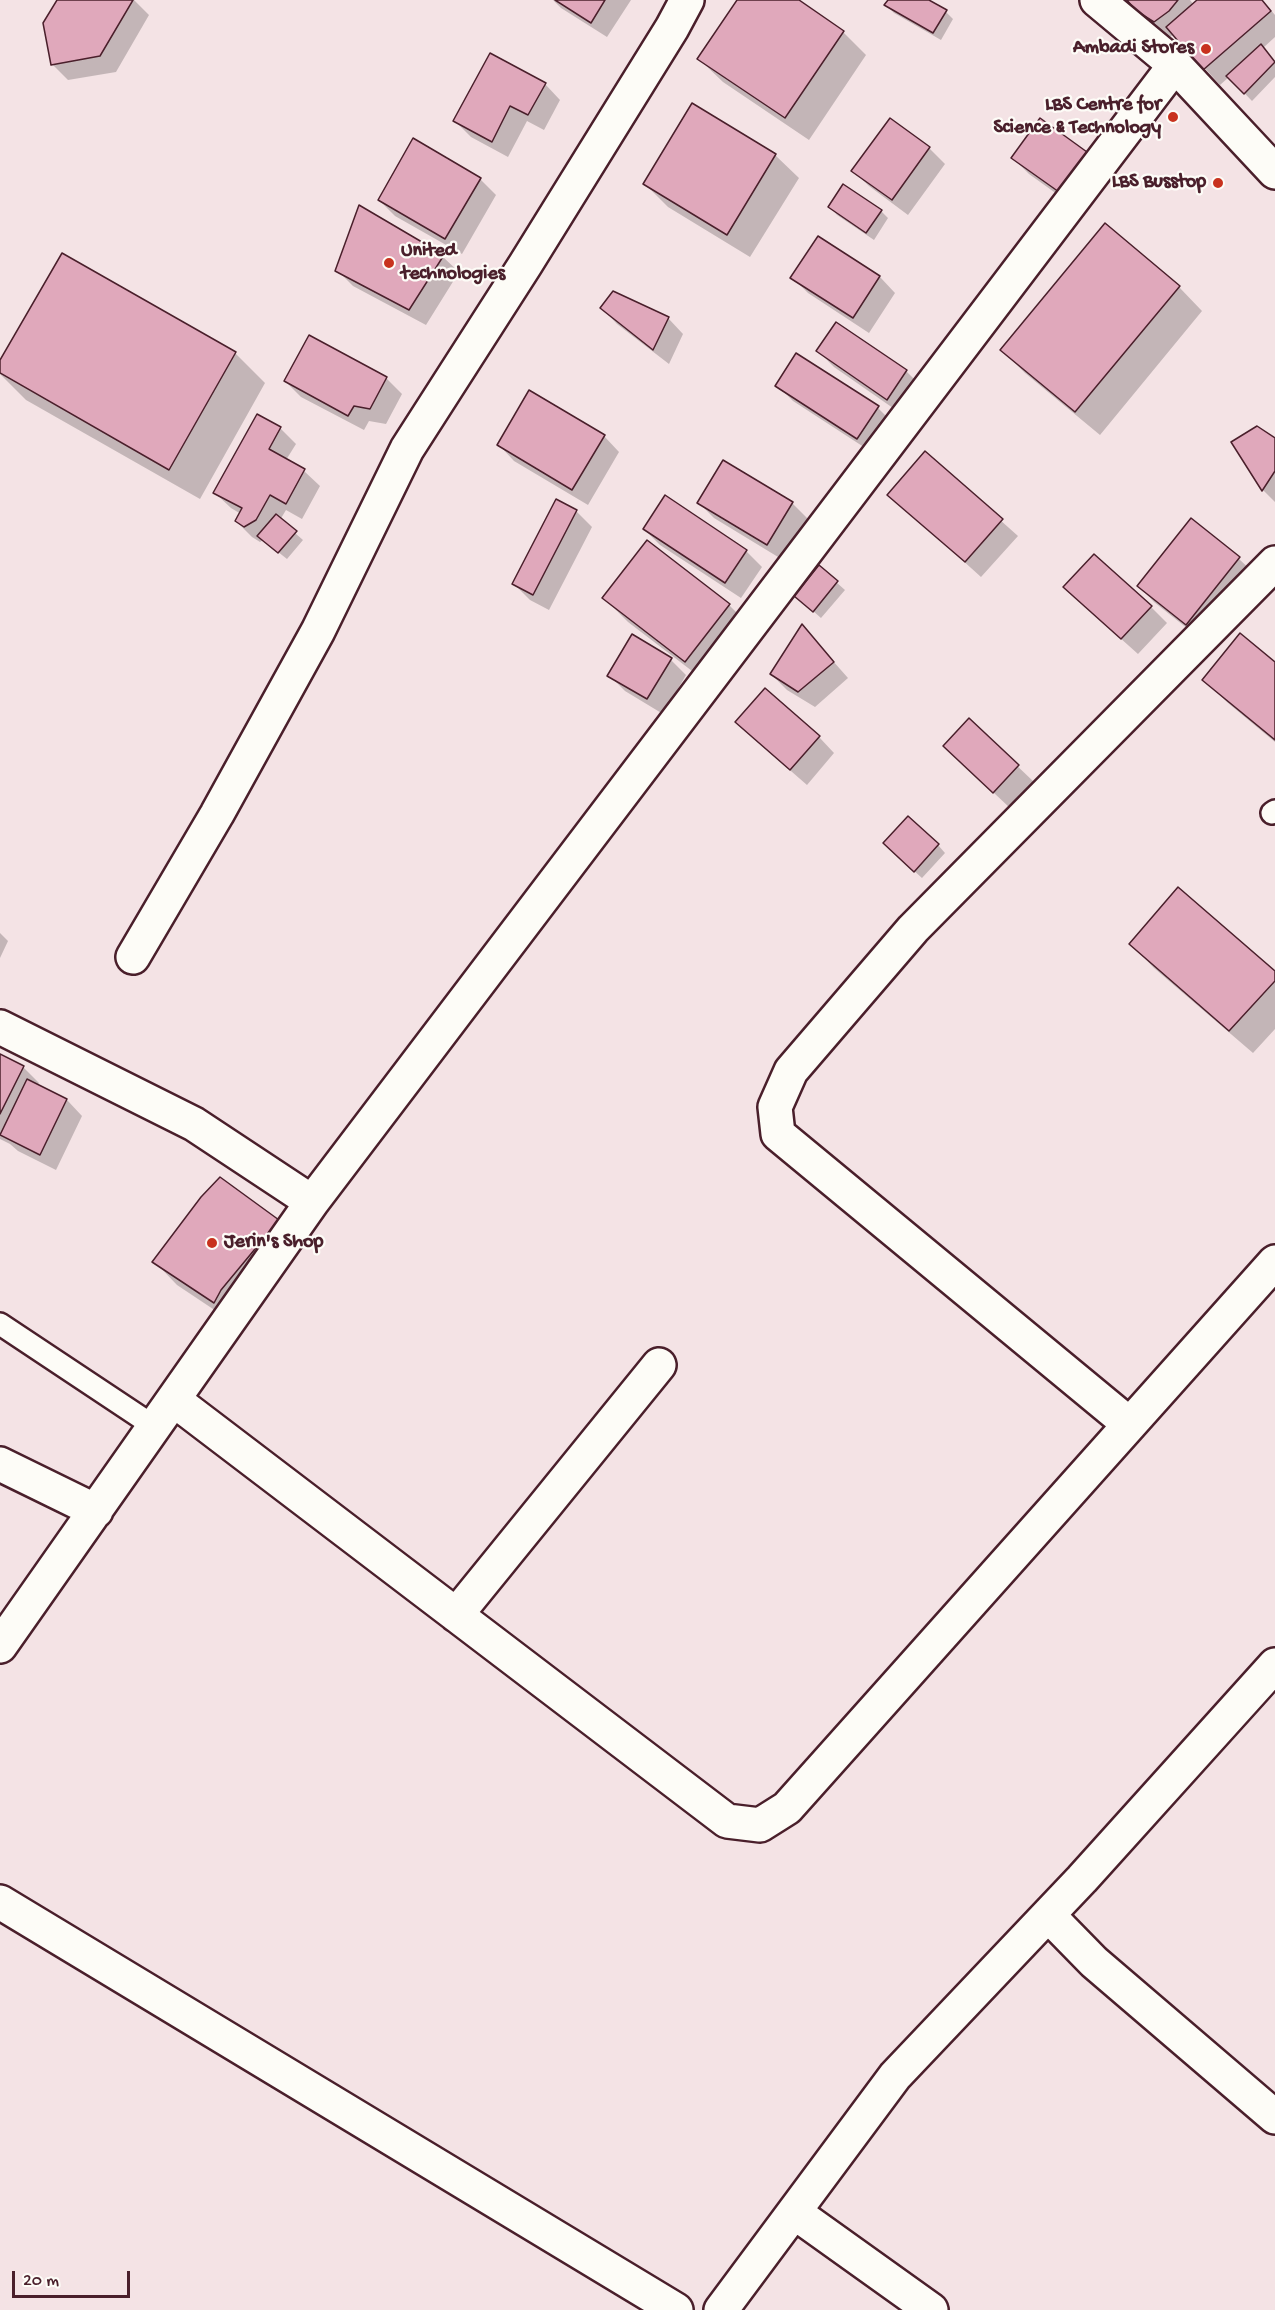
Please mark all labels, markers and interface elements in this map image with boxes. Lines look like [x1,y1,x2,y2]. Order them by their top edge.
place label: Ambadi Stores [1073,37,1194,61]
marker: Ambadi Stores [1199,42,1213,56]
place label: LBS Centre for Science & Technology [994,94,1161,141]
marker: LBS Centre for Science & Technology [1166,110,1180,124]
place label: LBS Busstop [1112,171,1206,195]
marker: LBS Busstop [1211,176,1225,190]
place label: United technologies [401,240,505,287]
marker: United technologies [382,256,396,270]
place label: Jerin's Shop [224,1231,323,1255]
marker: Jerin's Shop [205,1236,219,1250]
scale bar [15,2259,134,2297]
text: 20 m [23,2271,59,2292]

